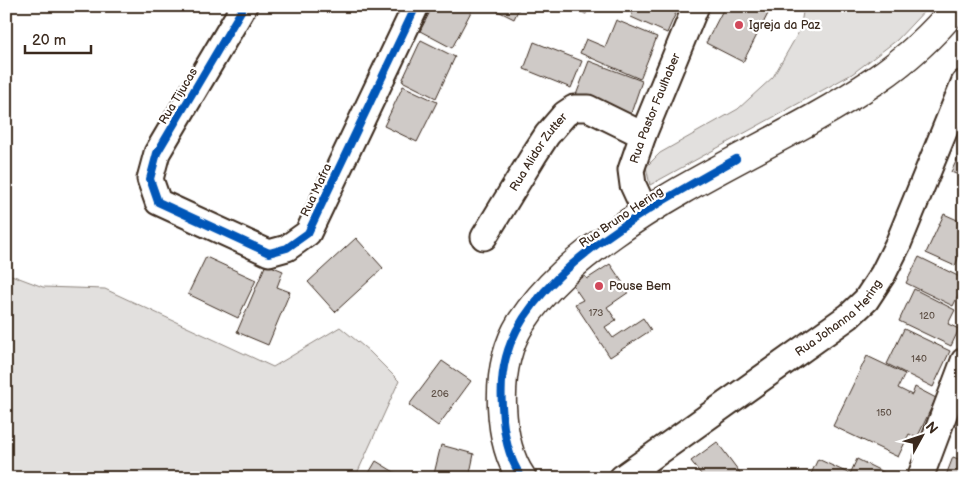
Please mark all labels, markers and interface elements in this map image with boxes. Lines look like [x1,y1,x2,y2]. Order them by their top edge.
place label: Igreja da Paz [749,18,821,33]
marker: Igreja da Paz [733,19,745,31]
scale bar [25,22,91,54]
text: 20 m [32,31,66,50]
street label: Rua Pastor Faulhaber [627,50,684,166]
street label: Rua Tijucas [156,65,201,127]
street label: Rua Alidor Zutter [507,109,571,194]
street label: Rua Mafra [298,161,335,219]
street label: Rua Bruno Hering [576,184,666,251]
street label: Rua Johanna Hering [792,276,886,360]
place label: Pouse Bem [609,279,671,294]
marker: Pouse Bem [593,280,605,292]
house number: 173 [589,307,603,319]
house number: 120 [919,310,935,322]
house number: 140 [911,353,927,365]
house number: 206 [431,388,449,400]
house number: 150 [876,407,892,419]
north arrow [898,412,948,462]
text: N [922,418,941,437]

